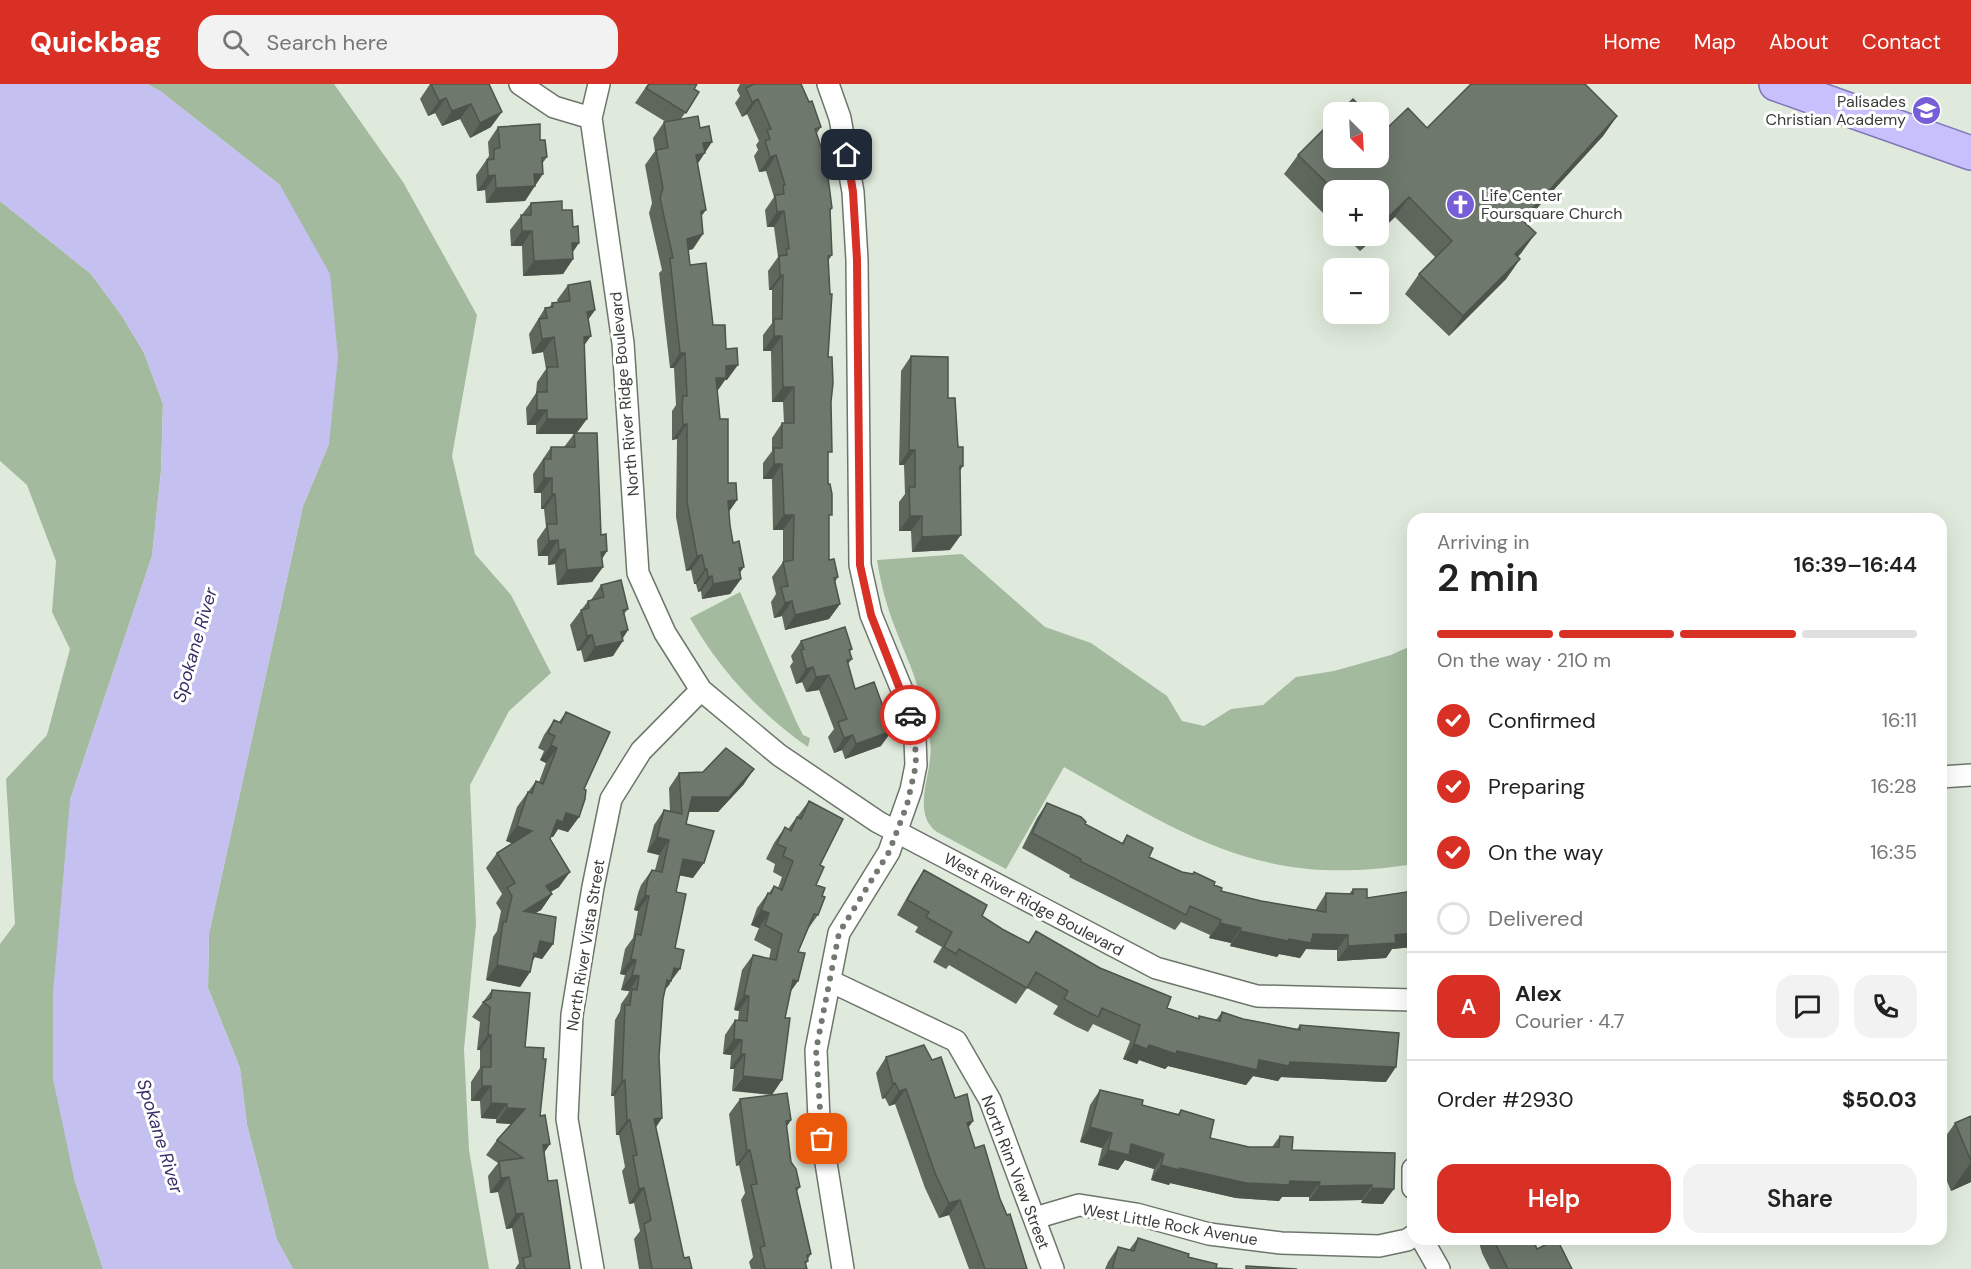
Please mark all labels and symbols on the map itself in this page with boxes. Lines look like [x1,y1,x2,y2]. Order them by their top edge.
place label: Palisades Christian Academy [1766,91,1906,130]
school or university icon: Palisades Christian Academy [1911,94,1943,126]
north arrow [1323,102,1389,168]
pin [821,129,872,180]
place label: Life Center Foursquare Church [1481,185,1623,224]
church icon: Life Center Foursquare Church [1444,188,1476,220]
street label: North River Ridge Boulevard [605,291,644,497]
water label: Spokane River [167,584,223,705]
courier [880,685,940,745]
street label: West River Ridge Boulevard [940,848,1127,961]
street label: North River Vista Street [562,858,609,1032]
water label: Spokane River [131,1076,189,1197]
street label: North Rim View Street [976,1092,1055,1252]
pin [796,1113,847,1164]
street label: West Little Rock Avenue [1080,1199,1259,1250]

